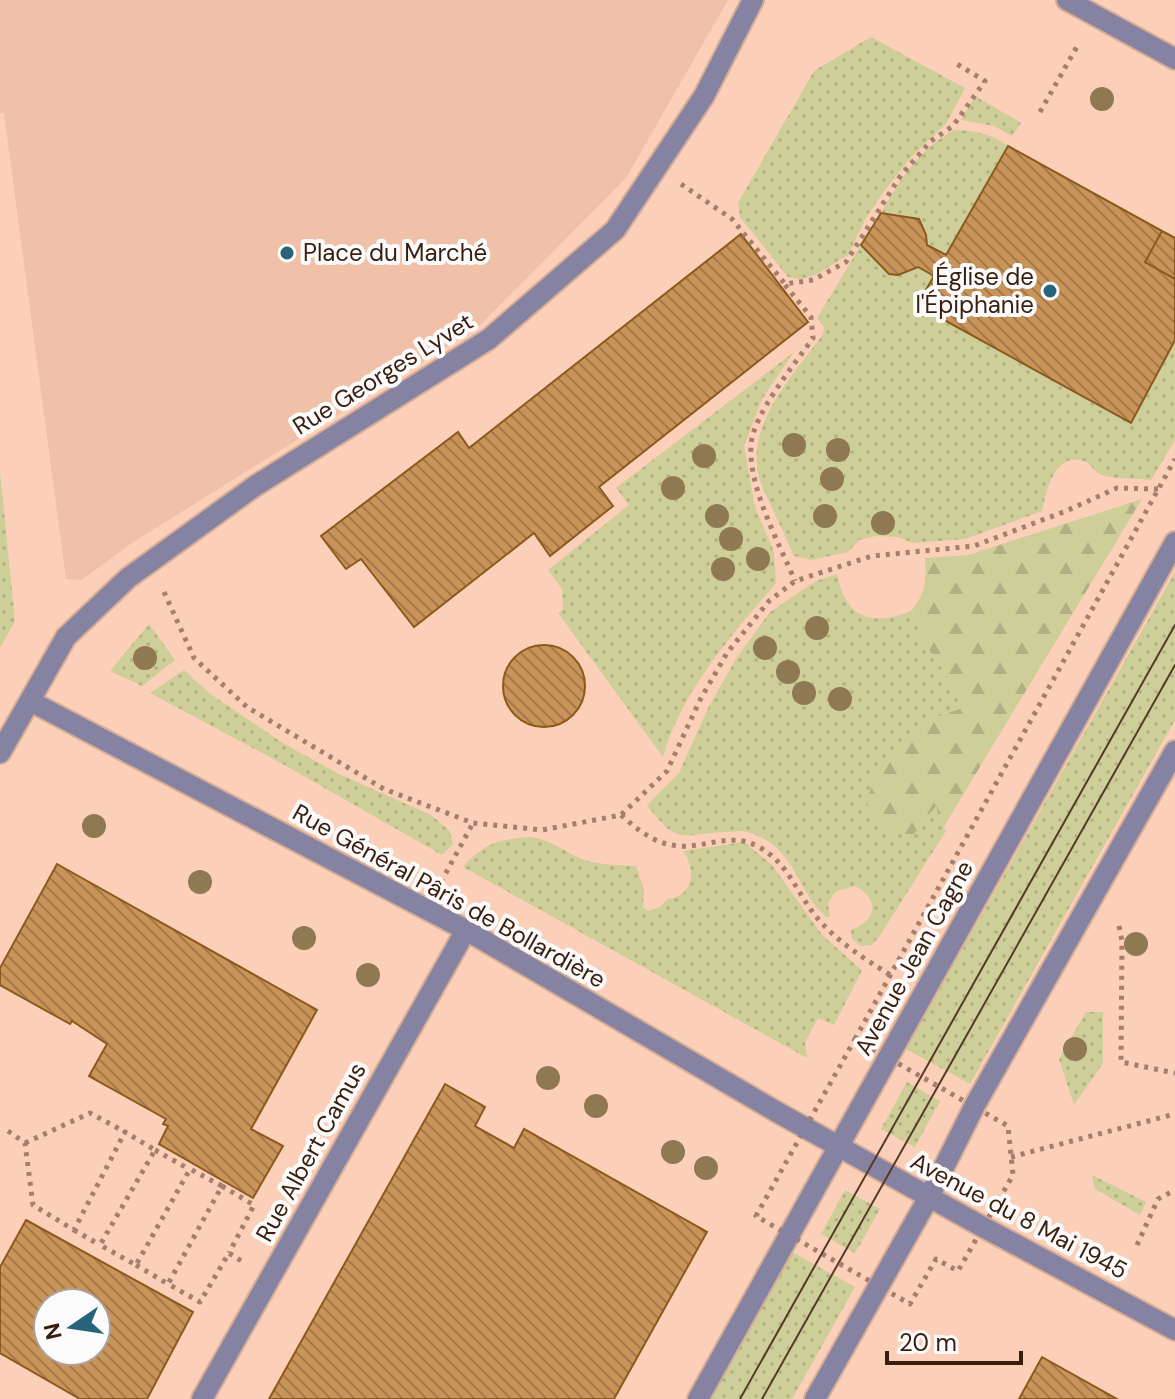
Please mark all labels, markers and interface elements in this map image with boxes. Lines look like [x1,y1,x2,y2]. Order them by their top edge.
place label: Place du Marché [303,237,487,268]
marker: Place du Marché [278,244,296,262]
place label: Église de l'Épiphanie [915,261,1034,320]
marker: Église de l'Épiphanie [1041,282,1059,300]
street label: Rue Georges Lyvet [287,306,479,442]
street label: Rue Général Pâris de Bollardière [287,796,611,995]
street label: Avenue Jean Cagne [847,855,980,1061]
street label: Rue Albert Camus [249,1057,373,1247]
street label: Avenue du 8 Mai 1945 [905,1145,1133,1286]
north arrow [32,1287,112,1367]
scale bar [887,1315,1021,1365]
text: N [37,1320,69,1342]
text: 20 m [899,1327,957,1358]

